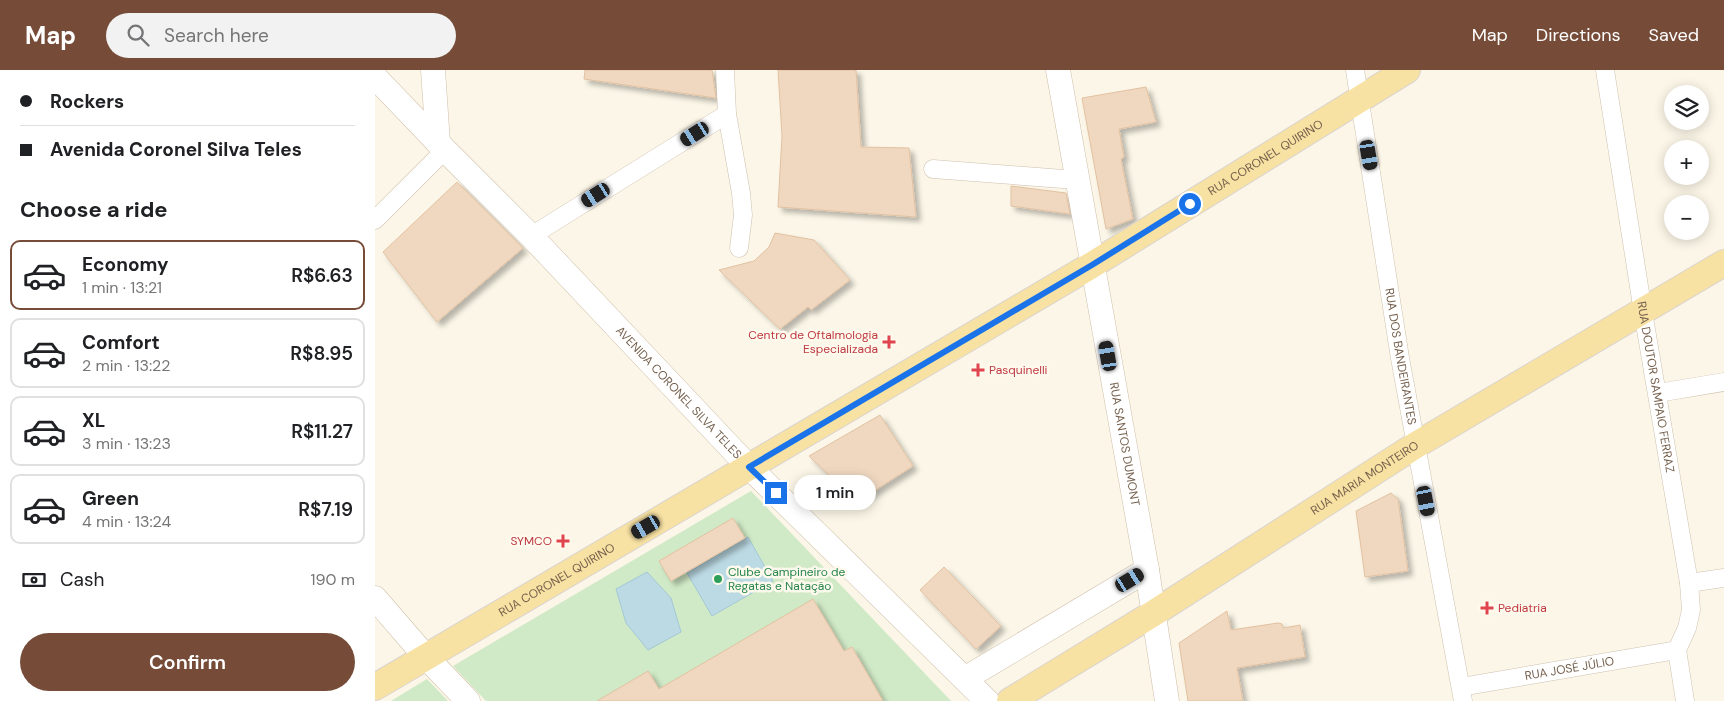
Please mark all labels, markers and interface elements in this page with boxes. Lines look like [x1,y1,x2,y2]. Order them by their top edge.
search box [106,13,456,58]
text: Map [25,20,76,51]
icon: search [124,21,152,49]
text: Search here [164,23,269,48]
text: Map [1472,23,1508,47]
text: Directions [1536,23,1621,47]
text: Saved [1649,23,1699,47]
map controls [1664,85,1709,240]
button: layers [1664,85,1709,130]
text: Rockers [50,89,124,114]
street label: RUA CORONEL QUIRINO [1205,116,1326,199]
car [678,120,711,148]
text: Avenida Coronel Silva Teles [50,137,302,162]
car [1359,139,1378,171]
button: + [1664,140,1709,185]
car [579,181,612,209]
route start [1179,193,1201,215]
text: Choose a ride [20,195,168,224]
button: − [1664,195,1709,240]
text: Economy [82,252,169,277]
icon: car [22,253,67,298]
text: R$6.63 [291,263,353,288]
text: 1 min · 13:21 [82,277,162,298]
street label: RUA DOS BANDEIRANTES [1381,287,1420,426]
street label: RUA DOUTOR SAMPAIO FERRAZ [1633,300,1678,474]
street label: AVENIDA CORONEL SILVA TELES [612,323,745,462]
place label: Centro de Oftalmologia Especializada [748,327,878,357]
text: Comfort [82,330,160,355]
icon: car [22,331,67,376]
marker: Centro de Oftalmologia Especializada [882,335,896,349]
car [1098,340,1117,372]
text: R$8.95 [290,341,353,366]
text: 2 min · 13:22 [82,355,171,376]
place label: Pasquinelli [989,362,1048,378]
marker: Pasquinelli [971,363,985,377]
street label: RUA SANTOS DUMONT [1106,381,1144,508]
text: XL [82,408,105,433]
icon: car [22,409,67,454]
text: R$11.27 [291,419,353,444]
text: 3 min · 13:23 [82,433,171,454]
street label: RUA MARIA MONTEIRO [1308,437,1422,519]
callout: 1 min [793,476,876,510]
route end [765,482,787,504]
text: 1 min [816,482,854,503]
car [1415,485,1436,517]
text: Green [82,486,139,511]
icon: car [22,487,67,532]
text: R$7.19 [298,497,353,522]
text: 4 min · 13:24 [82,511,171,532]
car [629,513,662,541]
place label: SYMCO [510,533,552,549]
marker: SYMCO [556,534,570,548]
street label: RUA CORONEL QUIRINO [496,540,618,620]
place label: Clube Campineiro de Regatas e Natação [728,564,846,594]
icon: cash [20,566,48,594]
car [1113,566,1146,594]
text: Cash [60,567,104,592]
text: 190 m [311,569,355,590]
marker: Clube Campineiro de Regatas e Natação [712,573,724,585]
place label: Pediatria [1498,600,1547,616]
marker: Pediatria [1480,601,1494,615]
button: Confirm [20,633,355,691]
street label: RUA JOSÉ JÚLIO [1524,653,1615,684]

